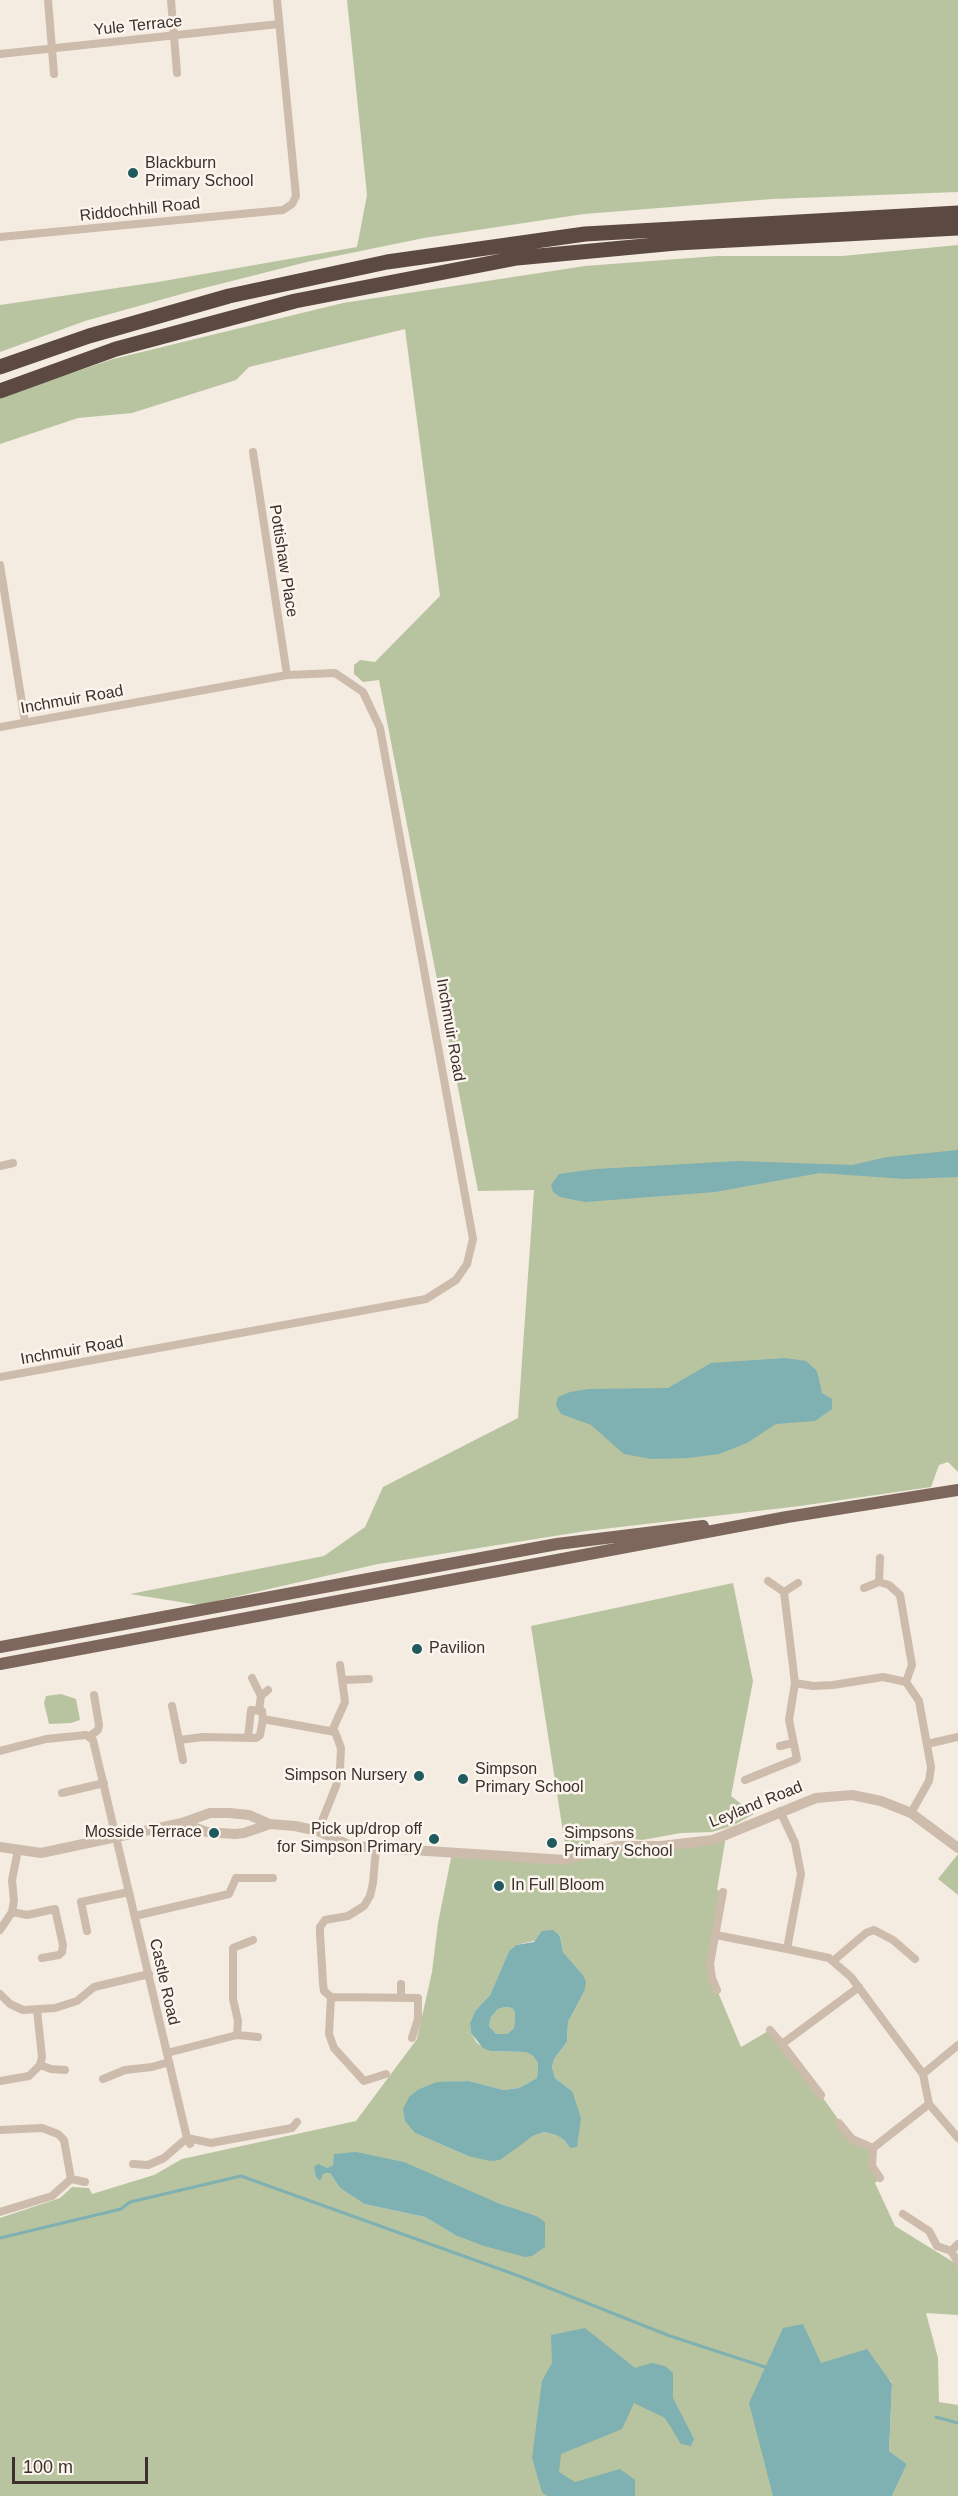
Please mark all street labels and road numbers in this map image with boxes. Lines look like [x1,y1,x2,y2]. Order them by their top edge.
street label: Yule Terrace [93,12,183,40]
street label: Riddochhill Road [79,194,201,226]
street label: Pottishaw Place [265,503,301,619]
street label: Inchmuir Road [19,682,125,718]
street label: Inchmuir Road [432,977,468,1083]
street label: Inchmuir Road [19,1333,125,1369]
street label: Leyland Road [707,1778,805,1832]
street label: Castle Road [145,1937,183,2027]

